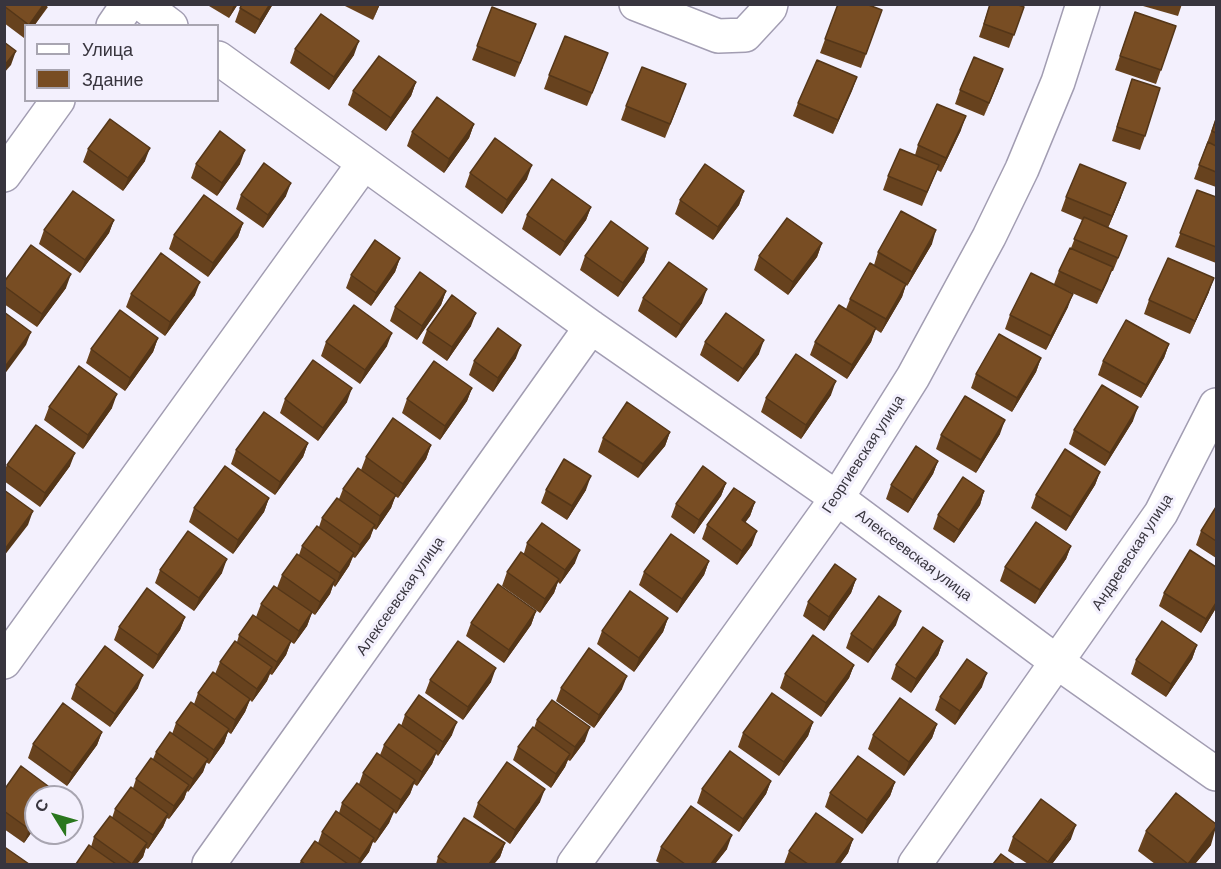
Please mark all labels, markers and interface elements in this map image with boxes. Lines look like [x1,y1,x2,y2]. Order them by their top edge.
legend [24,24,219,102]
text: Улица [82,38,133,60]
text: Здание [82,68,143,90]
street label: Георгиевская улица [818,392,908,516]
street label: Андреевская улица [1088,491,1176,613]
street label: Алексеевская улица [852,505,976,605]
street label: Алексеевская улица [352,533,448,659]
north arrow [24,785,84,845]
text: С [30,795,52,815]

